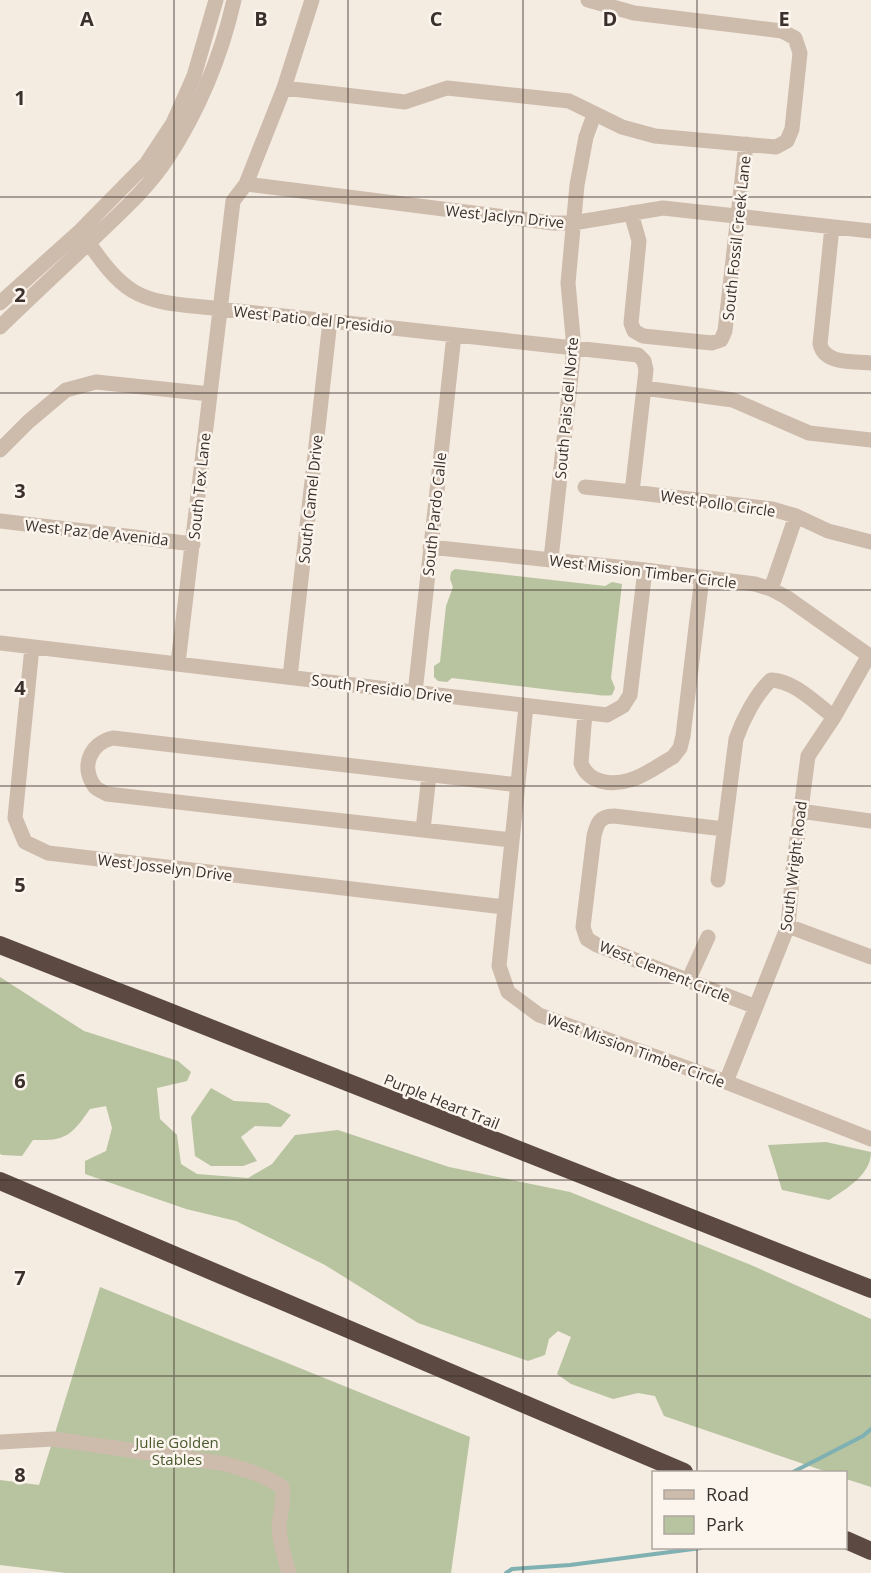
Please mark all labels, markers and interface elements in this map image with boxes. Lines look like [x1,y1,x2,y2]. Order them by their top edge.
text: A [80,5,94,32]
text: B [254,5,268,32]
text: C [430,5,443,32]
text: D [603,5,617,32]
text: E [778,5,790,32]
text: 1 [14,84,26,111]
street label: South Fossil Creek Lane [717,155,755,321]
street label: West Jaclyn Drive [445,200,565,232]
text: 2 [14,281,26,308]
street label: West Patio del Presidio [232,301,394,337]
street label: South Pais del Norte [550,336,582,480]
street label: South Tex Lane [183,432,215,540]
street label: South Camel Drive [293,434,327,564]
street label: South Pardo Calle [418,451,450,577]
text: 3 [14,477,26,504]
street label: West Pollo Circle [659,485,777,521]
street label: West Paz de Avenida [24,515,170,549]
street label: West Mission Timber Circle [548,550,738,592]
street label: South Presidio Drive [310,669,454,707]
text: 4 [14,674,26,701]
street label: South Wright Road [775,800,811,932]
street label: West Josselyn Drive [97,849,233,885]
text: 5 [14,871,26,898]
street label: West Clement Circle [596,936,734,1006]
street label: West Mission Timber Circle [544,1008,728,1092]
text: 6 [14,1067,26,1094]
street label: Purple Heart Trail [381,1069,503,1133]
text: 7 [14,1264,26,1291]
park label: Julie Golden Stables [133,1432,219,1469]
text: 8 [14,1461,26,1488]
legend [652,1471,847,1549]
text: Road [706,1482,749,1506]
text: Park [706,1512,744,1536]

